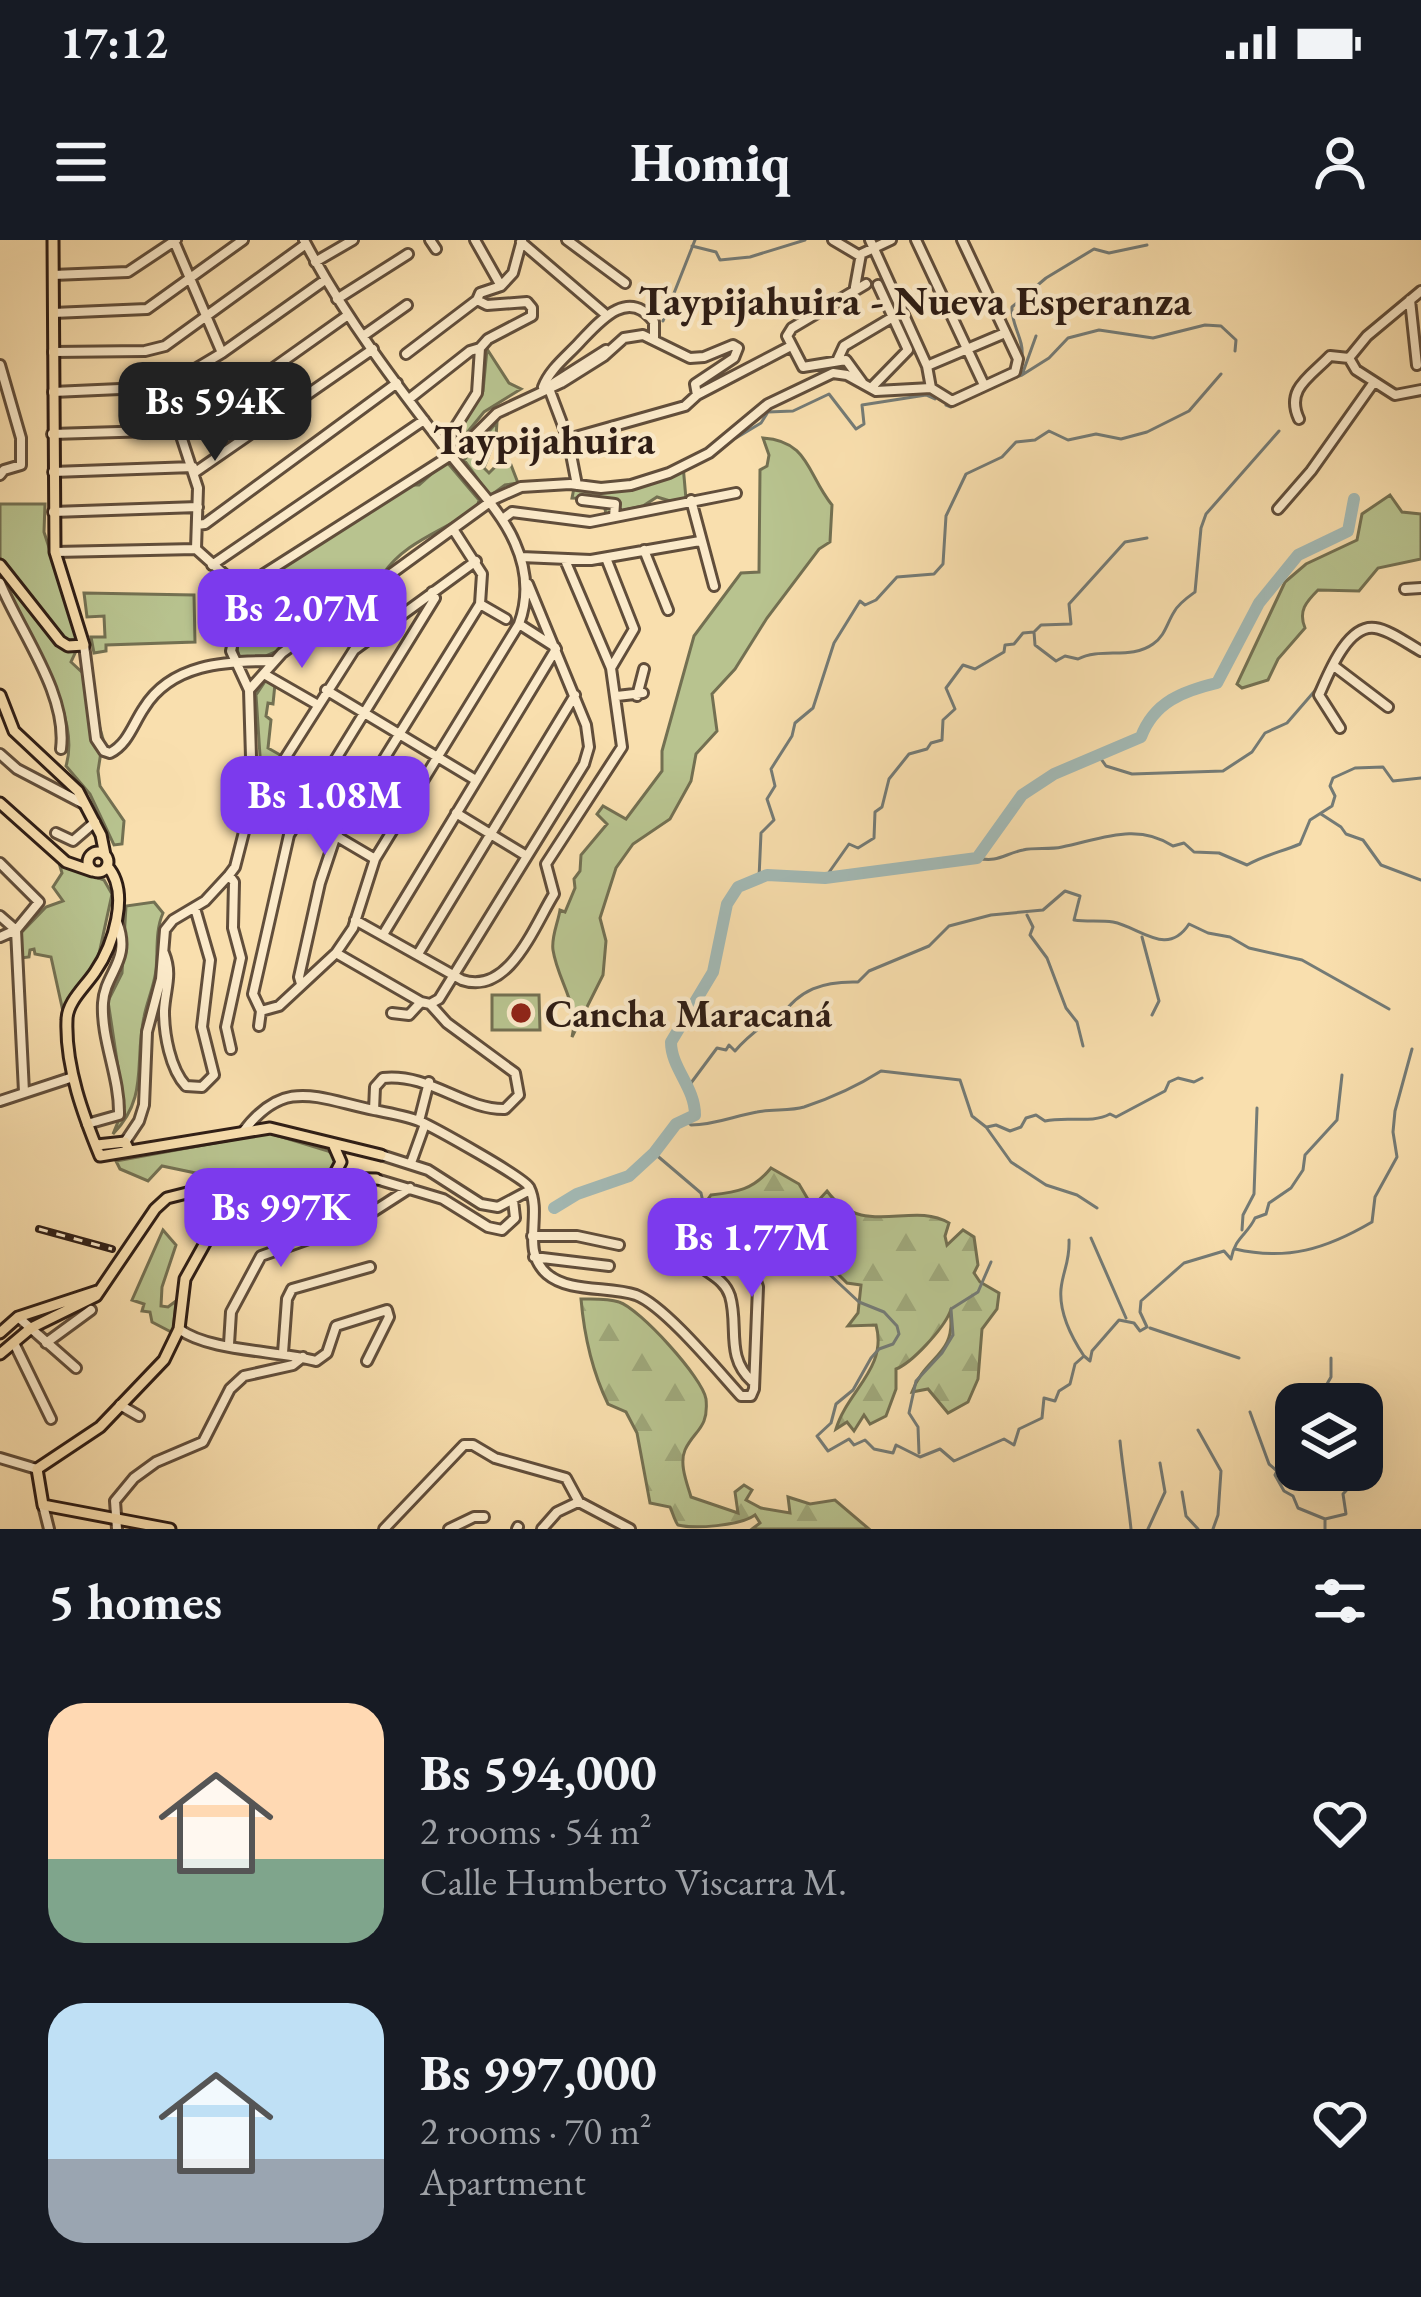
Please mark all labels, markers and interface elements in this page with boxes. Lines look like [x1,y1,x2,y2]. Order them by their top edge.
text: 17:12 [60,13,168,71]
text: Homiq [631,127,790,197]
icon: menu [48,129,114,195]
icon: person [1307,129,1373,195]
district label: Taypijahuira - Nueva Esperanza [638,273,1192,328]
pin: Bs 594K [104,362,326,464]
text: Bs 594K [145,375,285,426]
district label: Taypijahuira [433,412,656,467]
pin: Bs 2.07M [178,569,426,671]
text: Bs 2.07M [225,582,380,633]
pin: Bs 1.08M [201,756,449,858]
text: Bs 1.08M [248,769,403,820]
place label: Cancha Maracaná [545,988,833,1039]
marker: Cancha Maracaná [508,1000,534,1026]
pin: Bs 997K [170,1168,392,1270]
text: Bs 997K [211,1181,351,1232]
pin: Bs 1.77M [628,1198,876,1300]
text: Bs 1.77M [675,1211,830,1262]
map controls [1275,1383,1383,1491]
button: layers [1275,1383,1383,1491]
text: 5 homes [48,1568,222,1634]
icon: filters [1307,1568,1373,1634]
text: Bs 594,000 [420,1739,657,1805]
icon: home [144,1751,288,1895]
icon: heart [1307,1790,1373,1856]
text: 2 rooms · 54 m² [420,1805,652,1856]
text: Calle Humberto Viscarra M. [420,1856,847,1907]
text: Bs 997,000 [420,2039,657,2105]
icon: home [144,2051,288,2195]
icon: heart [1307,2090,1373,2156]
text: 2 rooms · 70 m² [420,2105,652,2156]
text: Apartment [420,2156,586,2207]

